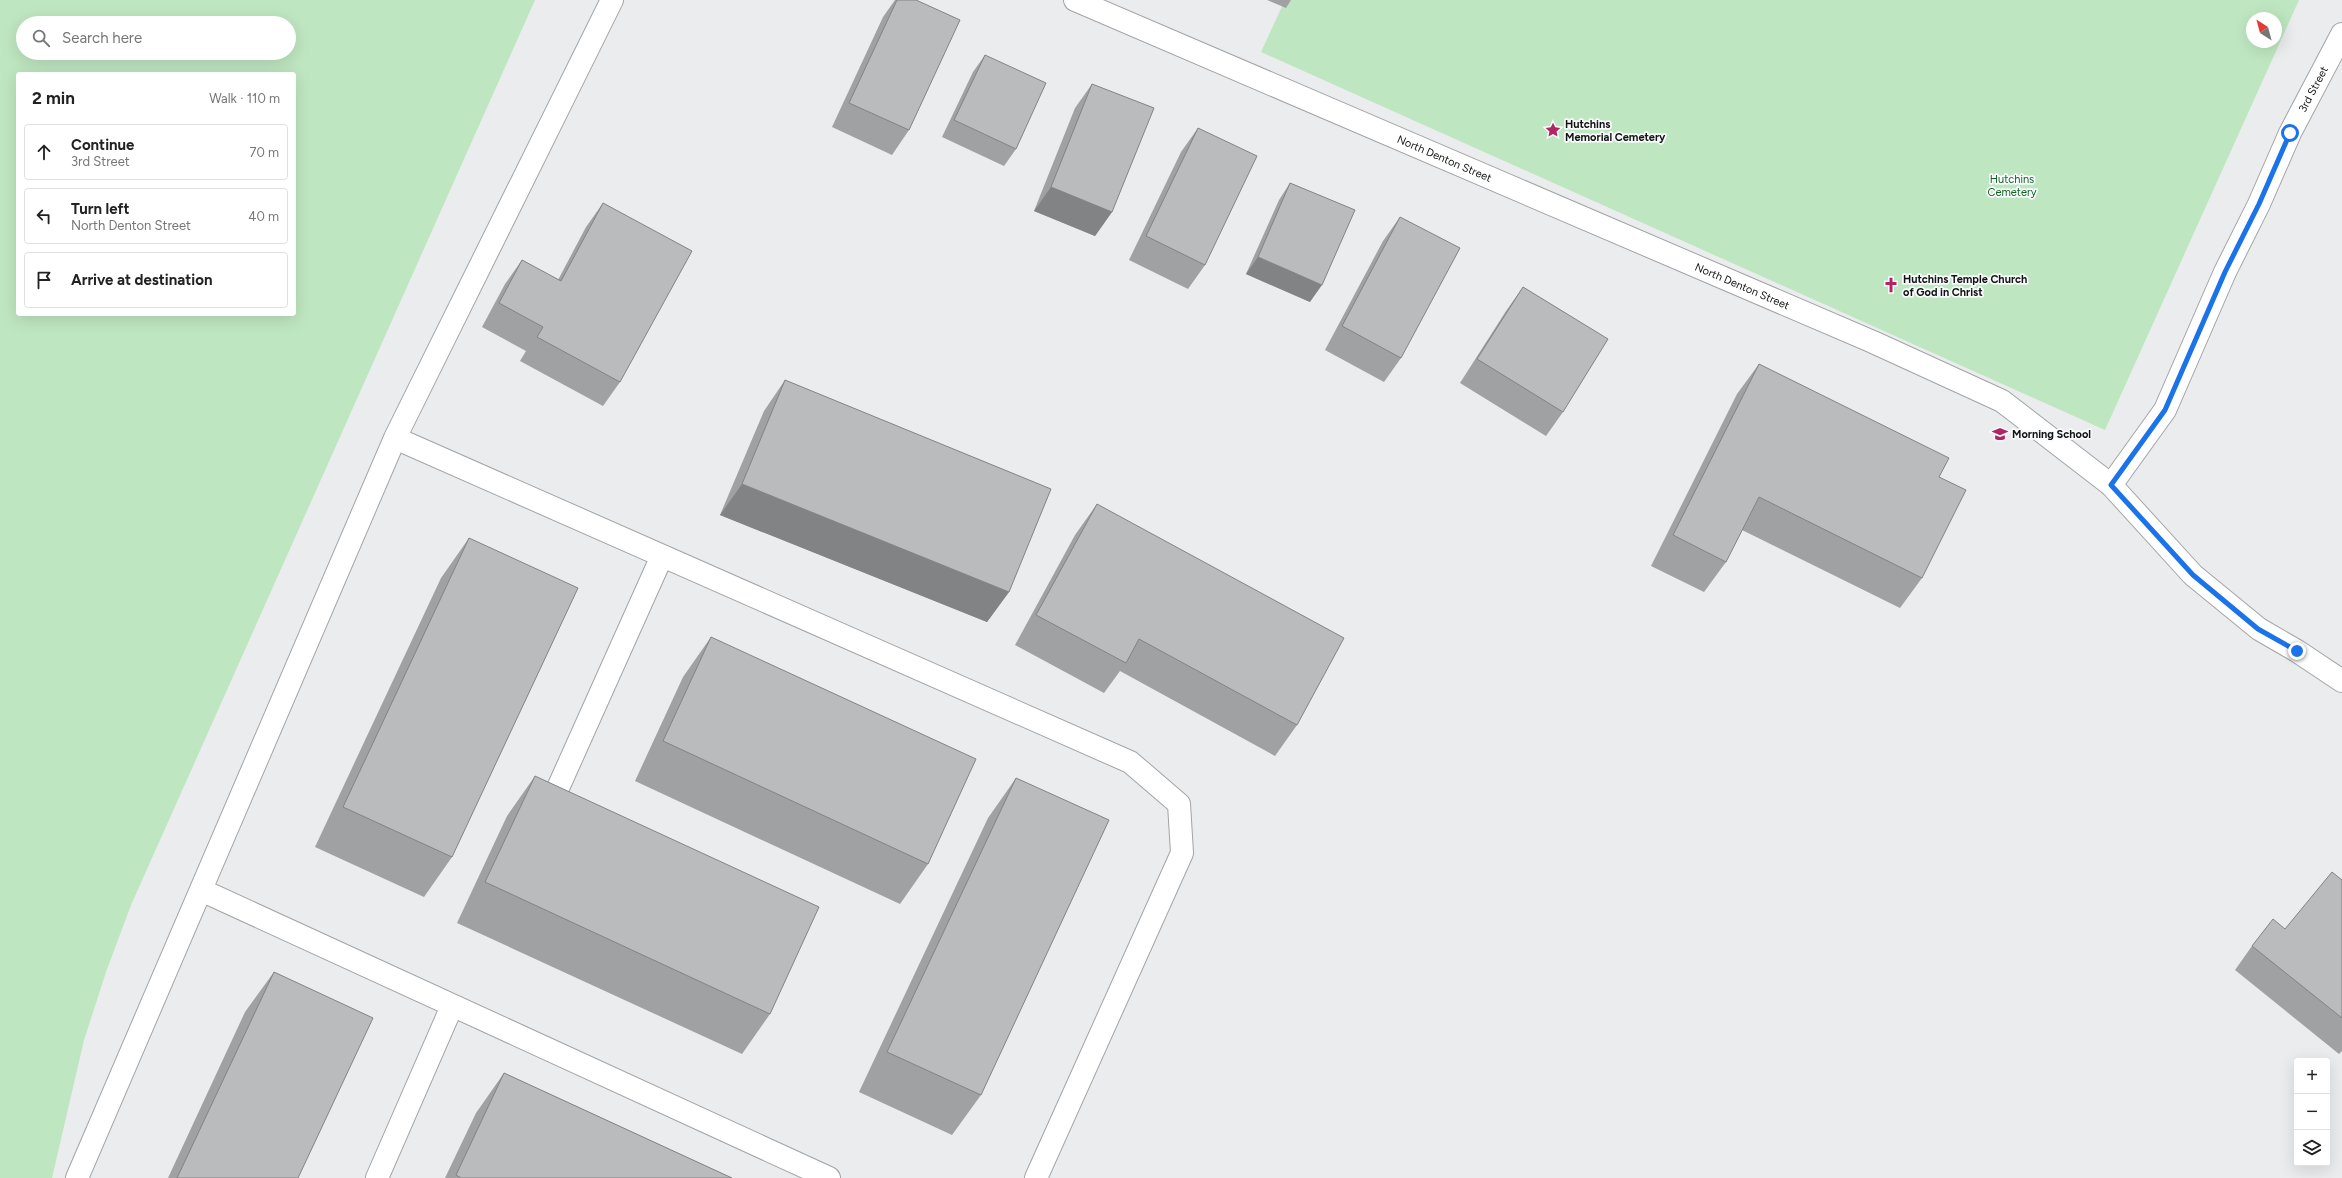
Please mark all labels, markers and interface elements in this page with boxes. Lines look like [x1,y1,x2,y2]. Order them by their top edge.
north arrow [2246,12,2282,48]
search box [16,16,296,60]
icon: search [30,27,52,49]
text: Search here [62,29,142,47]
street label: 3rd Street [2296,64,2331,114]
text: 2 min [32,88,75,108]
text: Walk · 110 m [209,91,280,106]
place label: Hutchins Memorial Cemetery [1565,118,1666,144]
place icon: Hutchins Memorial Cemetery [1544,121,1562,139]
route start [2281,124,2299,142]
street label: North Denton Street [1395,133,1494,185]
text: Continue [71,136,134,154]
icon: ahead [33,141,55,163]
text: 70 m [249,145,279,160]
text: 3rd Street [71,154,130,169]
park label: Hutchins Cemetery [1988,173,2037,199]
text: Turn left [71,200,129,218]
icon: left [33,205,55,227]
text: 40 m [248,209,279,224]
text: North Denton Street [71,218,191,233]
street label: North Denton Street [1693,260,1791,312]
icon: arrive [33,269,55,291]
text: Arrive at destination [71,271,212,289]
place label: Hutchins Temple Church of God in Christ [1903,273,2027,299]
church icon: Hutchins Temple Church of God in Christ [1882,276,1900,294]
school or university icon: Morning School [1991,425,2009,443]
place label: Morning School [2012,428,2091,441]
route end [2288,642,2306,660]
map controls [2294,1058,2330,1166]
button: + [2294,1058,2330,1094]
button: − [2294,1094,2330,1130]
button: layers [2294,1130,2330,1166]

